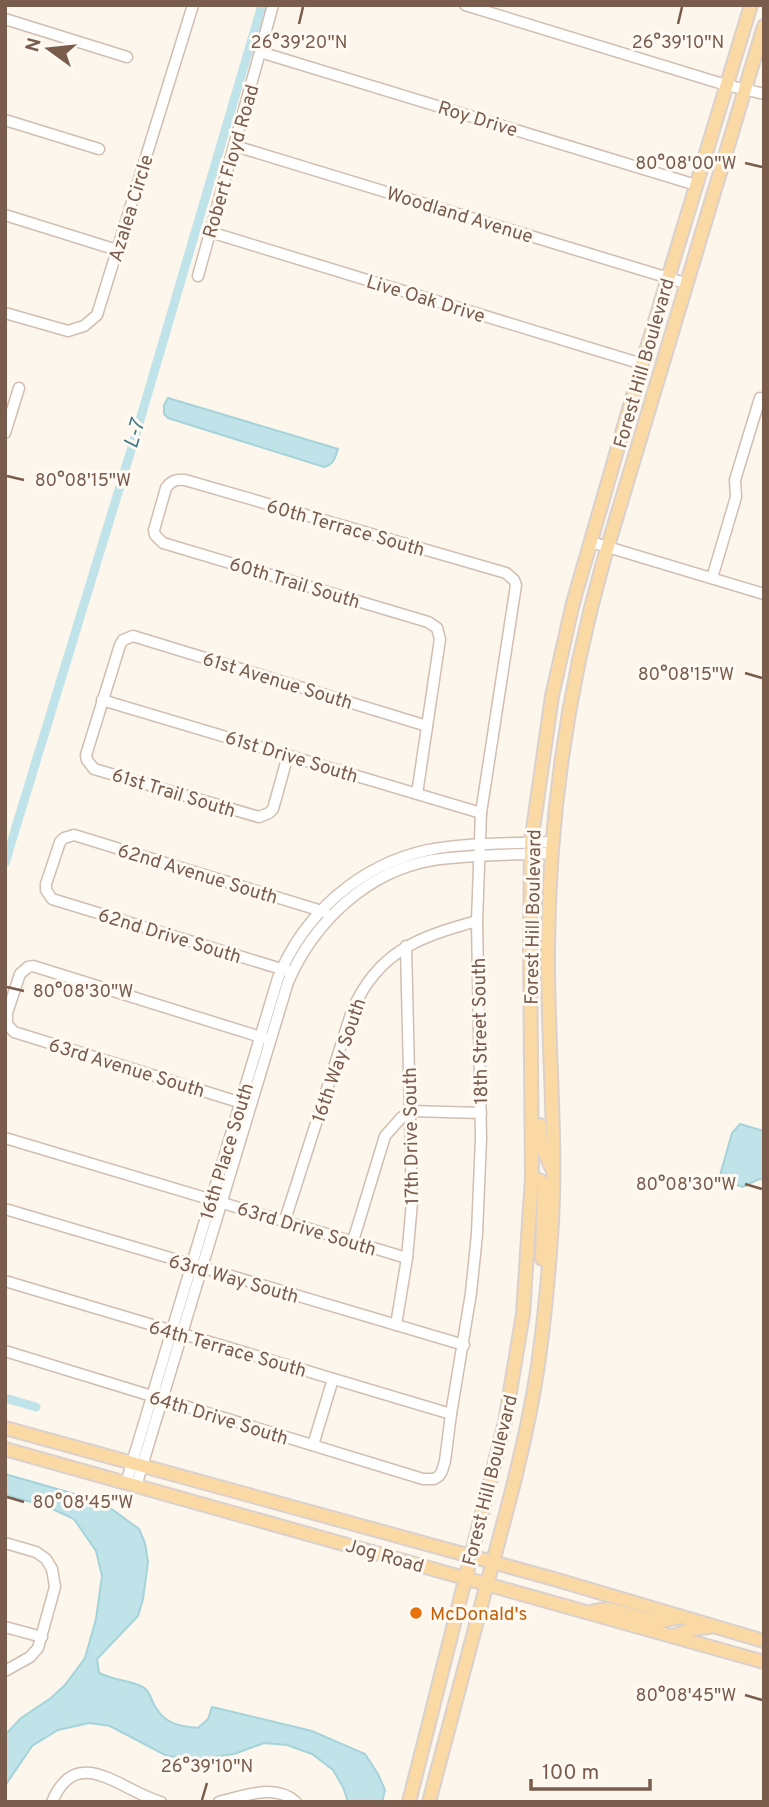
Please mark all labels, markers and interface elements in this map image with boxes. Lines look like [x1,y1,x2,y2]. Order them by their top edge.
north arrow [14,14,84,84]
text: 26°39'20"N [251,32,347,55]
text: 26°39'10"N [632,32,724,55]
text: N [21,35,48,55]
street label: Robert Floyd Road [199,82,265,241]
street label: Roy Drive [435,96,520,143]
street label: Azalea Circle [104,152,160,265]
text: 80°08'00"W [635,153,737,176]
street label: Woodland Avenue [383,182,536,250]
street label: Live Oak Drive [363,270,488,329]
street label: Forest Hill Boulevard [609,276,681,451]
water label: L-7 [118,414,153,452]
text: 80°08'15"W [35,470,131,493]
street label: 60th Terrace South [264,495,427,563]
street label: 60th Trail South [226,553,363,615]
street label: 61st Avenue South [200,648,355,716]
text: 80°08'15"W [638,664,734,687]
street label: 61st Drive South [222,726,361,790]
street label: 61st Trail South [109,764,238,824]
street label: Forest Hill Boulevard [520,829,548,1005]
street label: 62nd Avenue South [114,839,280,911]
street label: 62nd Drive South [95,904,244,970]
street label: 18th Street South [468,957,494,1105]
text: 80°08'30"W [33,981,133,1004]
street label: 16th Way South [307,995,372,1126]
street label: 63rd Avenue South [45,1034,207,1104]
street label: 17th Drive South [399,1067,425,1205]
street label: 16th Place South [196,1080,260,1223]
text: 80°08'30"W [636,1174,736,1197]
street label: 63rd Drive South [234,1197,379,1262]
street label: 63rd Way South [166,1250,301,1310]
street label: 64th Terrace South [146,1316,309,1384]
street label: 64th Drive South [146,1386,291,1452]
street label: Forest Hill Boulevard [458,1392,524,1569]
text: 80°08'45"W [33,1492,133,1515]
street label: Jog Road [342,1534,426,1580]
place label: McDonald's [430,1603,528,1627]
marker: McDonald's [408,1605,424,1621]
text: 80°08'45"W [636,1685,736,1708]
scale bar [531,1748,650,1792]
text: 26°39'10"N [161,1756,253,1779]
text: 100 m [542,1760,599,1787]

